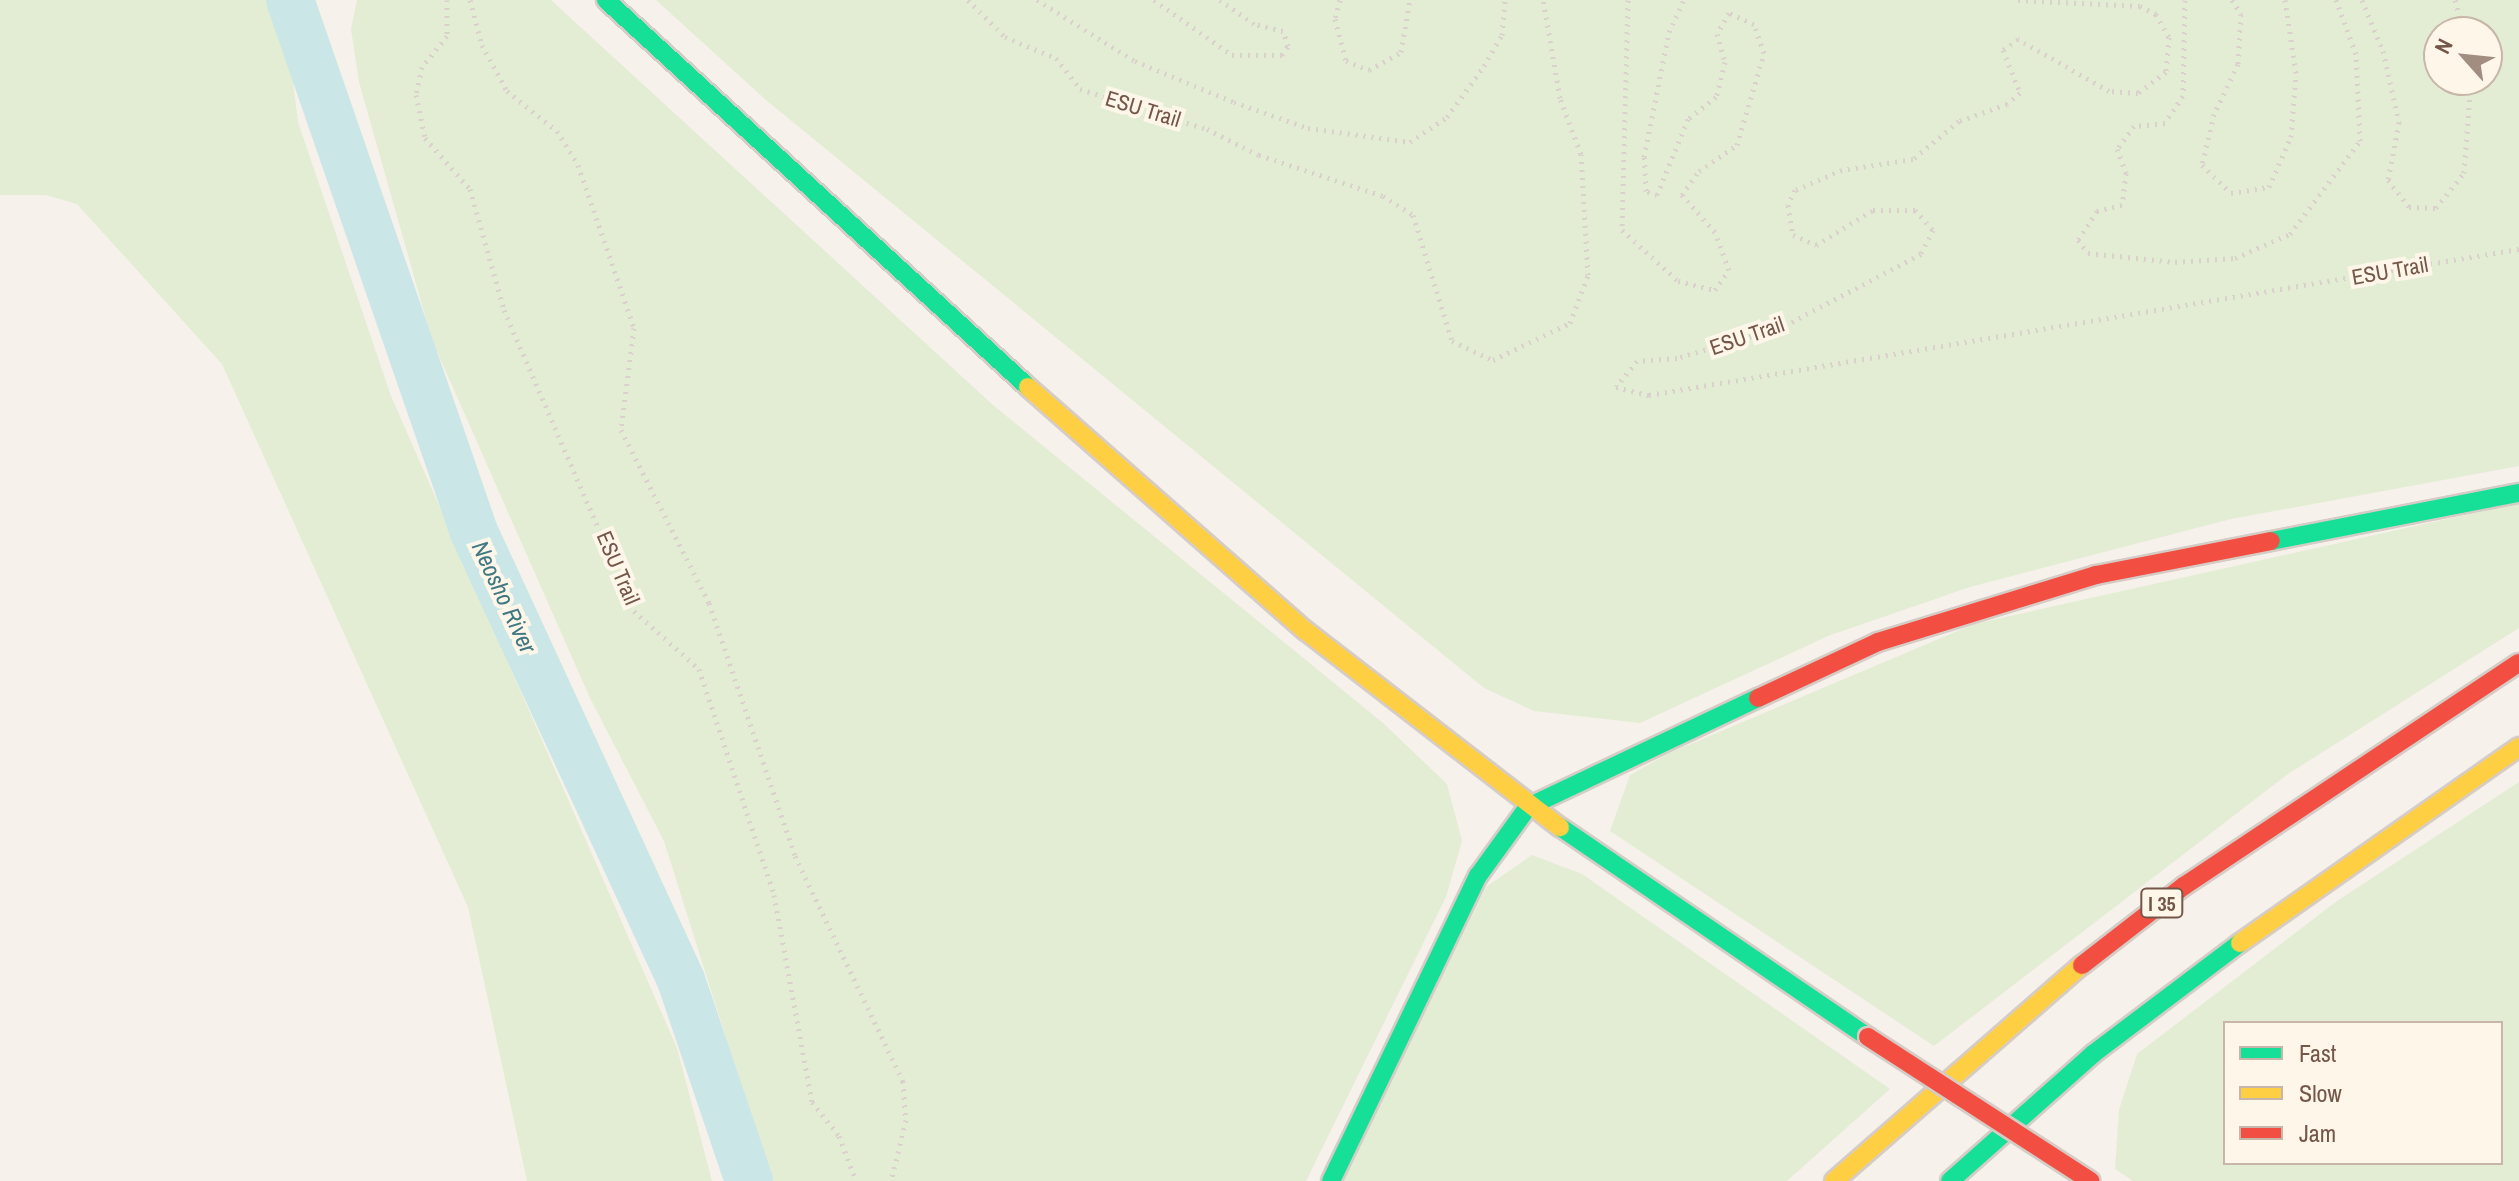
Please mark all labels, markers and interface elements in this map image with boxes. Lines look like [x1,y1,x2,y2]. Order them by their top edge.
north arrow [2423,16,2503,96]
text: N [2427,33,2460,59]
street label: ESU Trail [1102,85,1184,133]
street label: ESU Trail [2350,251,2430,291]
street label: ESU Trail [1706,311,1788,361]
street label: ESU Trail [591,527,645,609]
water label: Neosho River [466,536,542,658]
road number: I 35 [2140,887,2184,919]
legend [2223,1021,2503,1165]
text: Fast [2299,1037,2336,1069]
text: Slow [2299,1077,2342,1109]
text: Jam [2299,1117,2336,1149]

